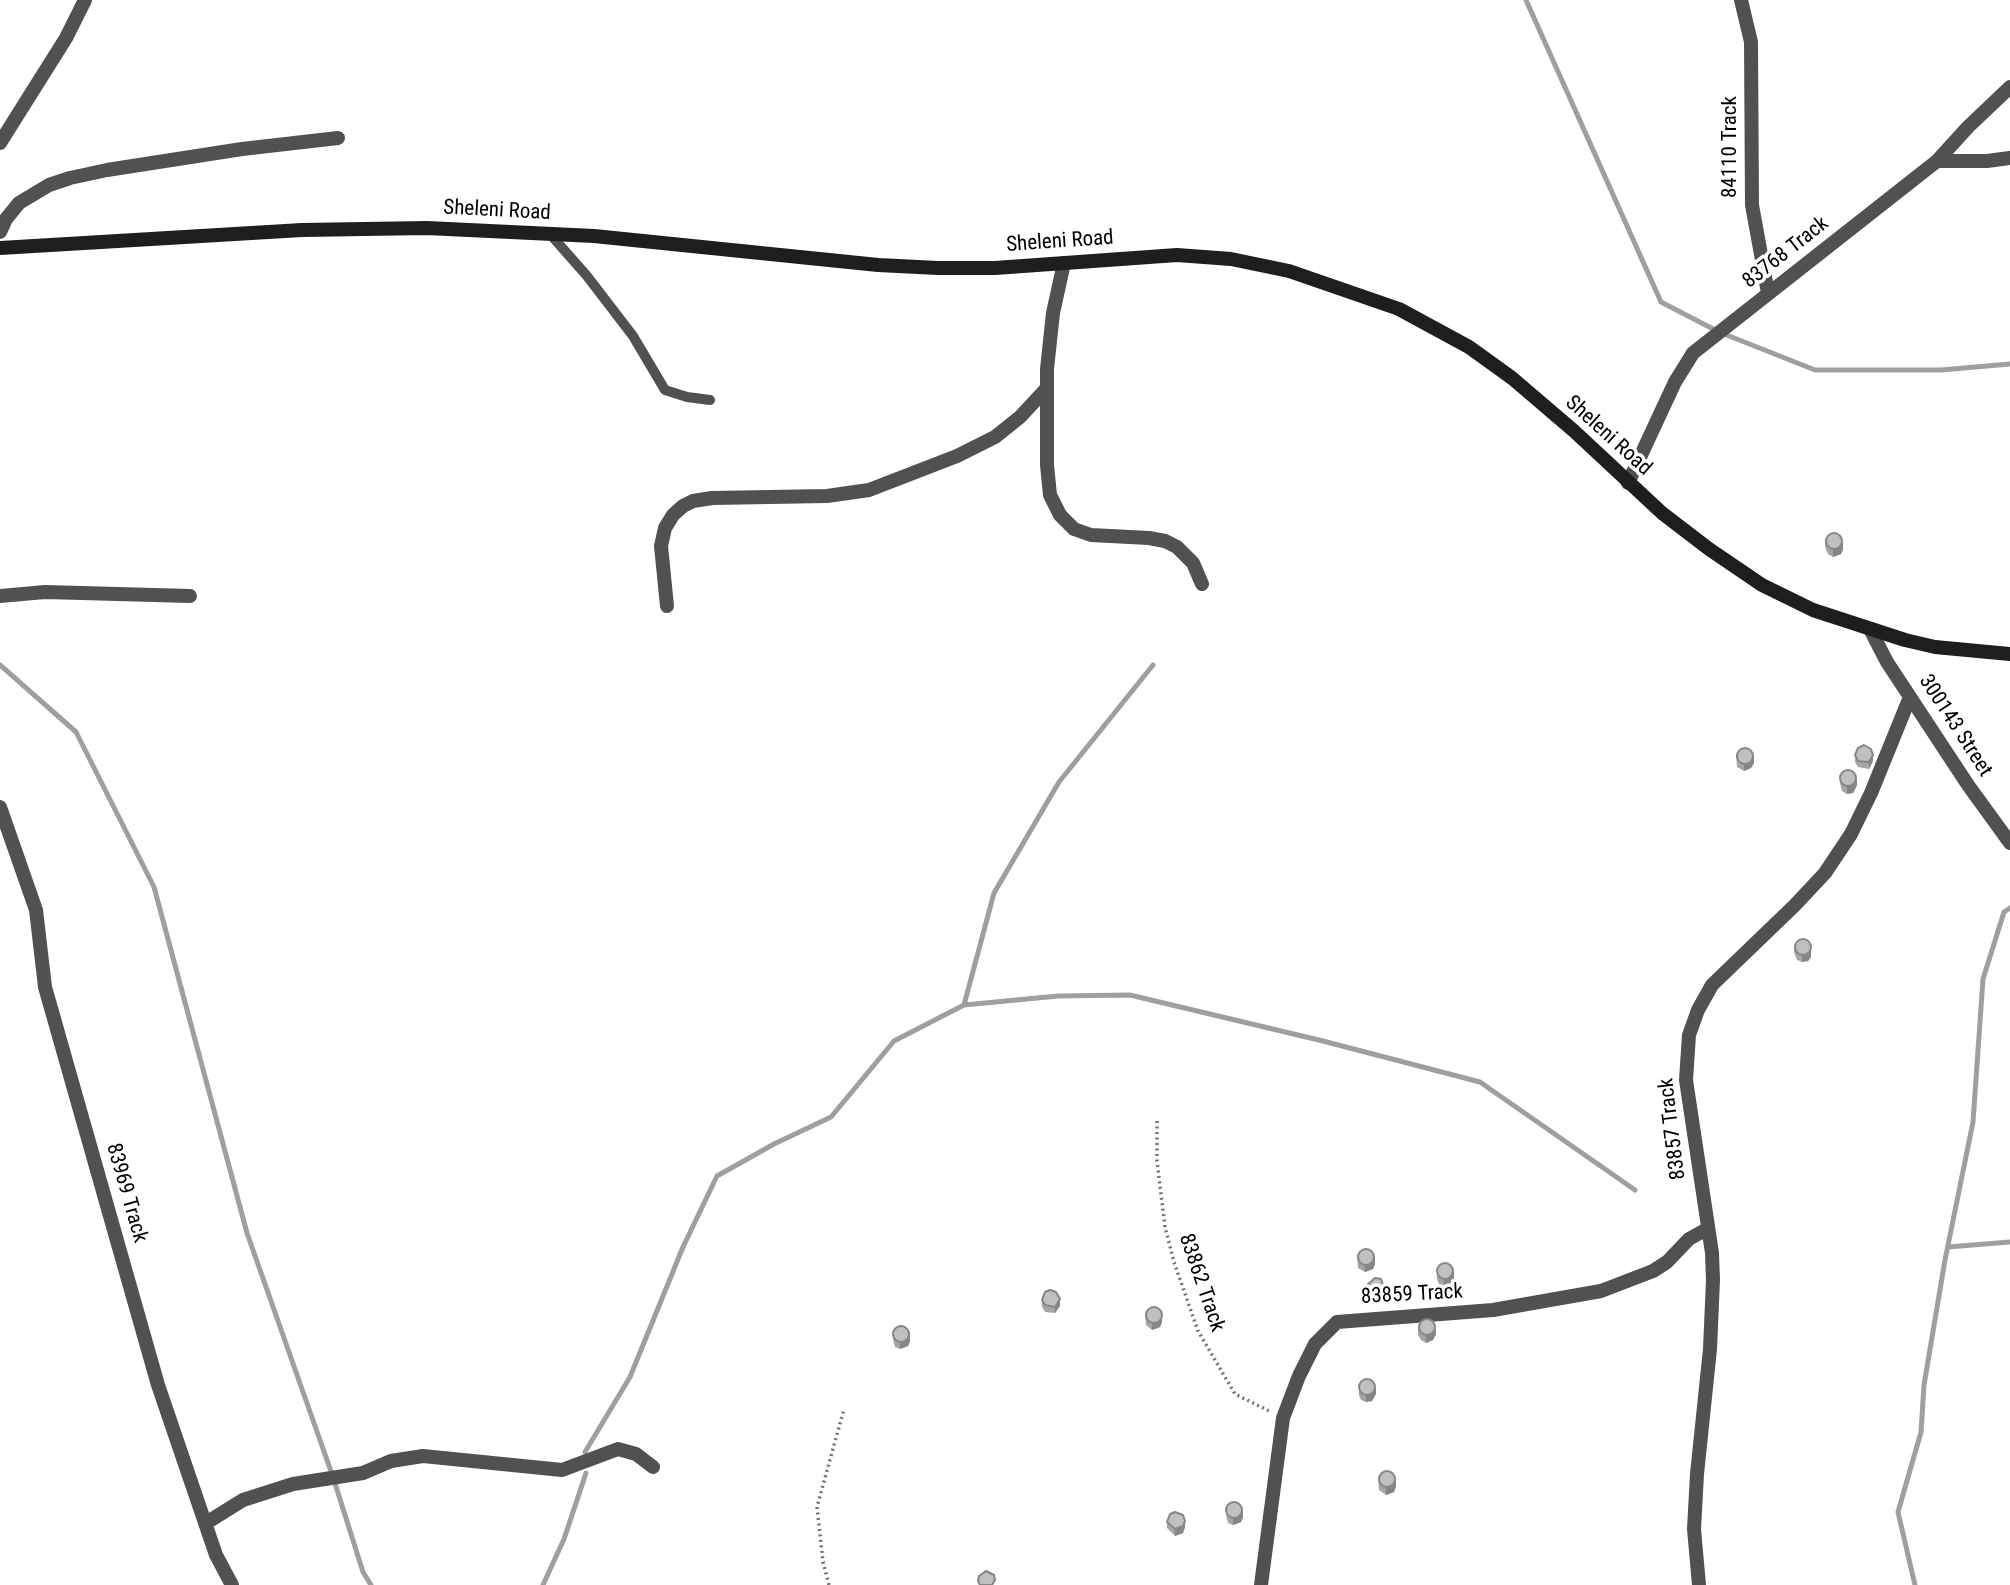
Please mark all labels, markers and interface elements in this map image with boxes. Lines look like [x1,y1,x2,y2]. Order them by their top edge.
street label: 84110 Track [1718,96,1744,198]
street label: Sheleni Road [443,196,551,226]
street label: 83768 Track [1738,212,1834,294]
street label: Sheleni Road [1005,226,1115,258]
street label: Sheleni Road [1560,391,1656,481]
street label: 300143 Street [1913,670,1997,782]
street label: 83857 Track [1654,1077,1692,1181]
street label: 83969 Track [100,1140,152,1246]
street label: 83862 Track [1172,1231,1230,1335]
street label: 83859 Track [1360,1280,1464,1310]

